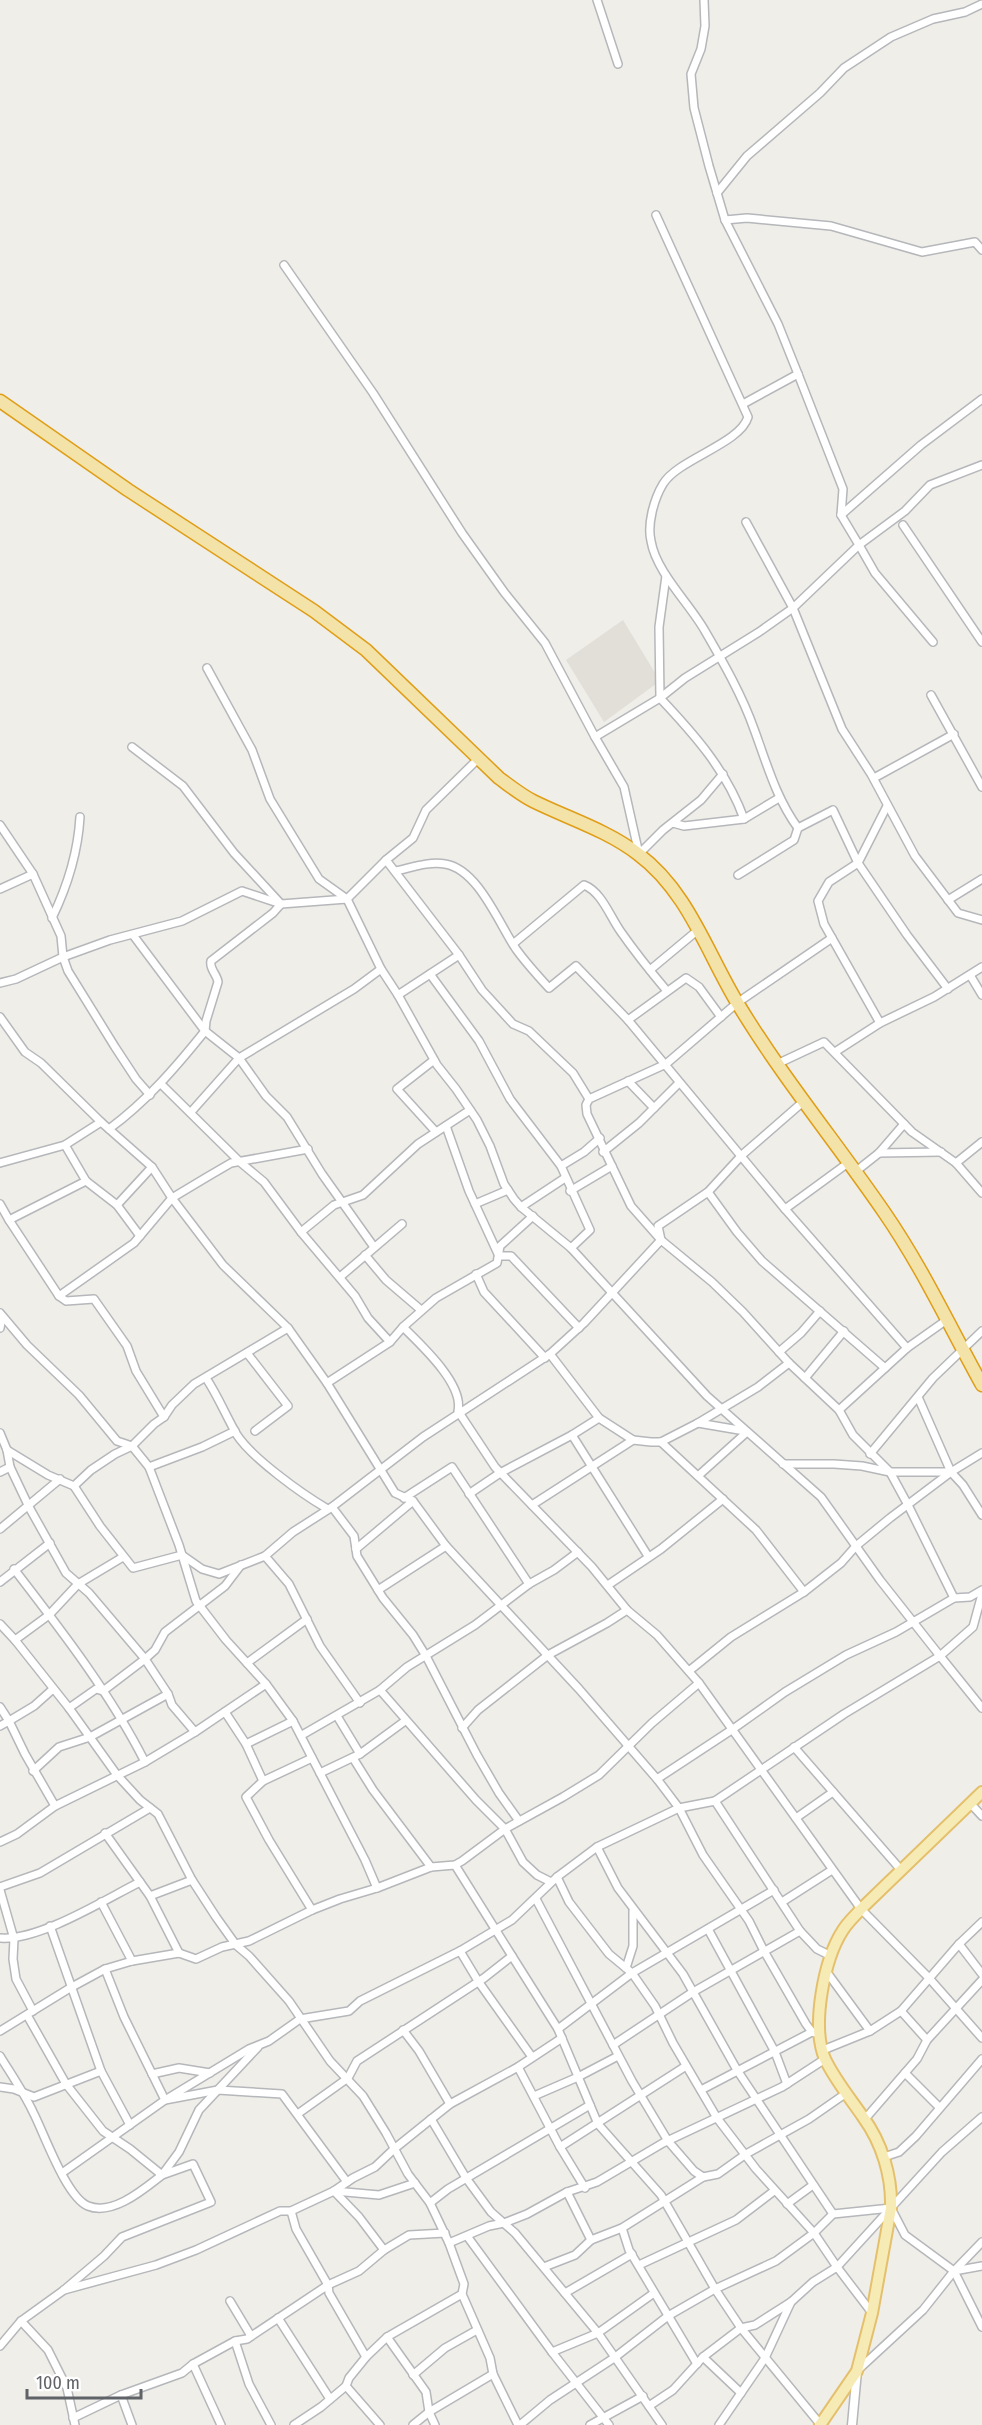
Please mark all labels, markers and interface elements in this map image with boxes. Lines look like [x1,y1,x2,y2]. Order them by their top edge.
scale bar [27,2362,141,2400]
text: 100 m [36,2372,80,2394]

